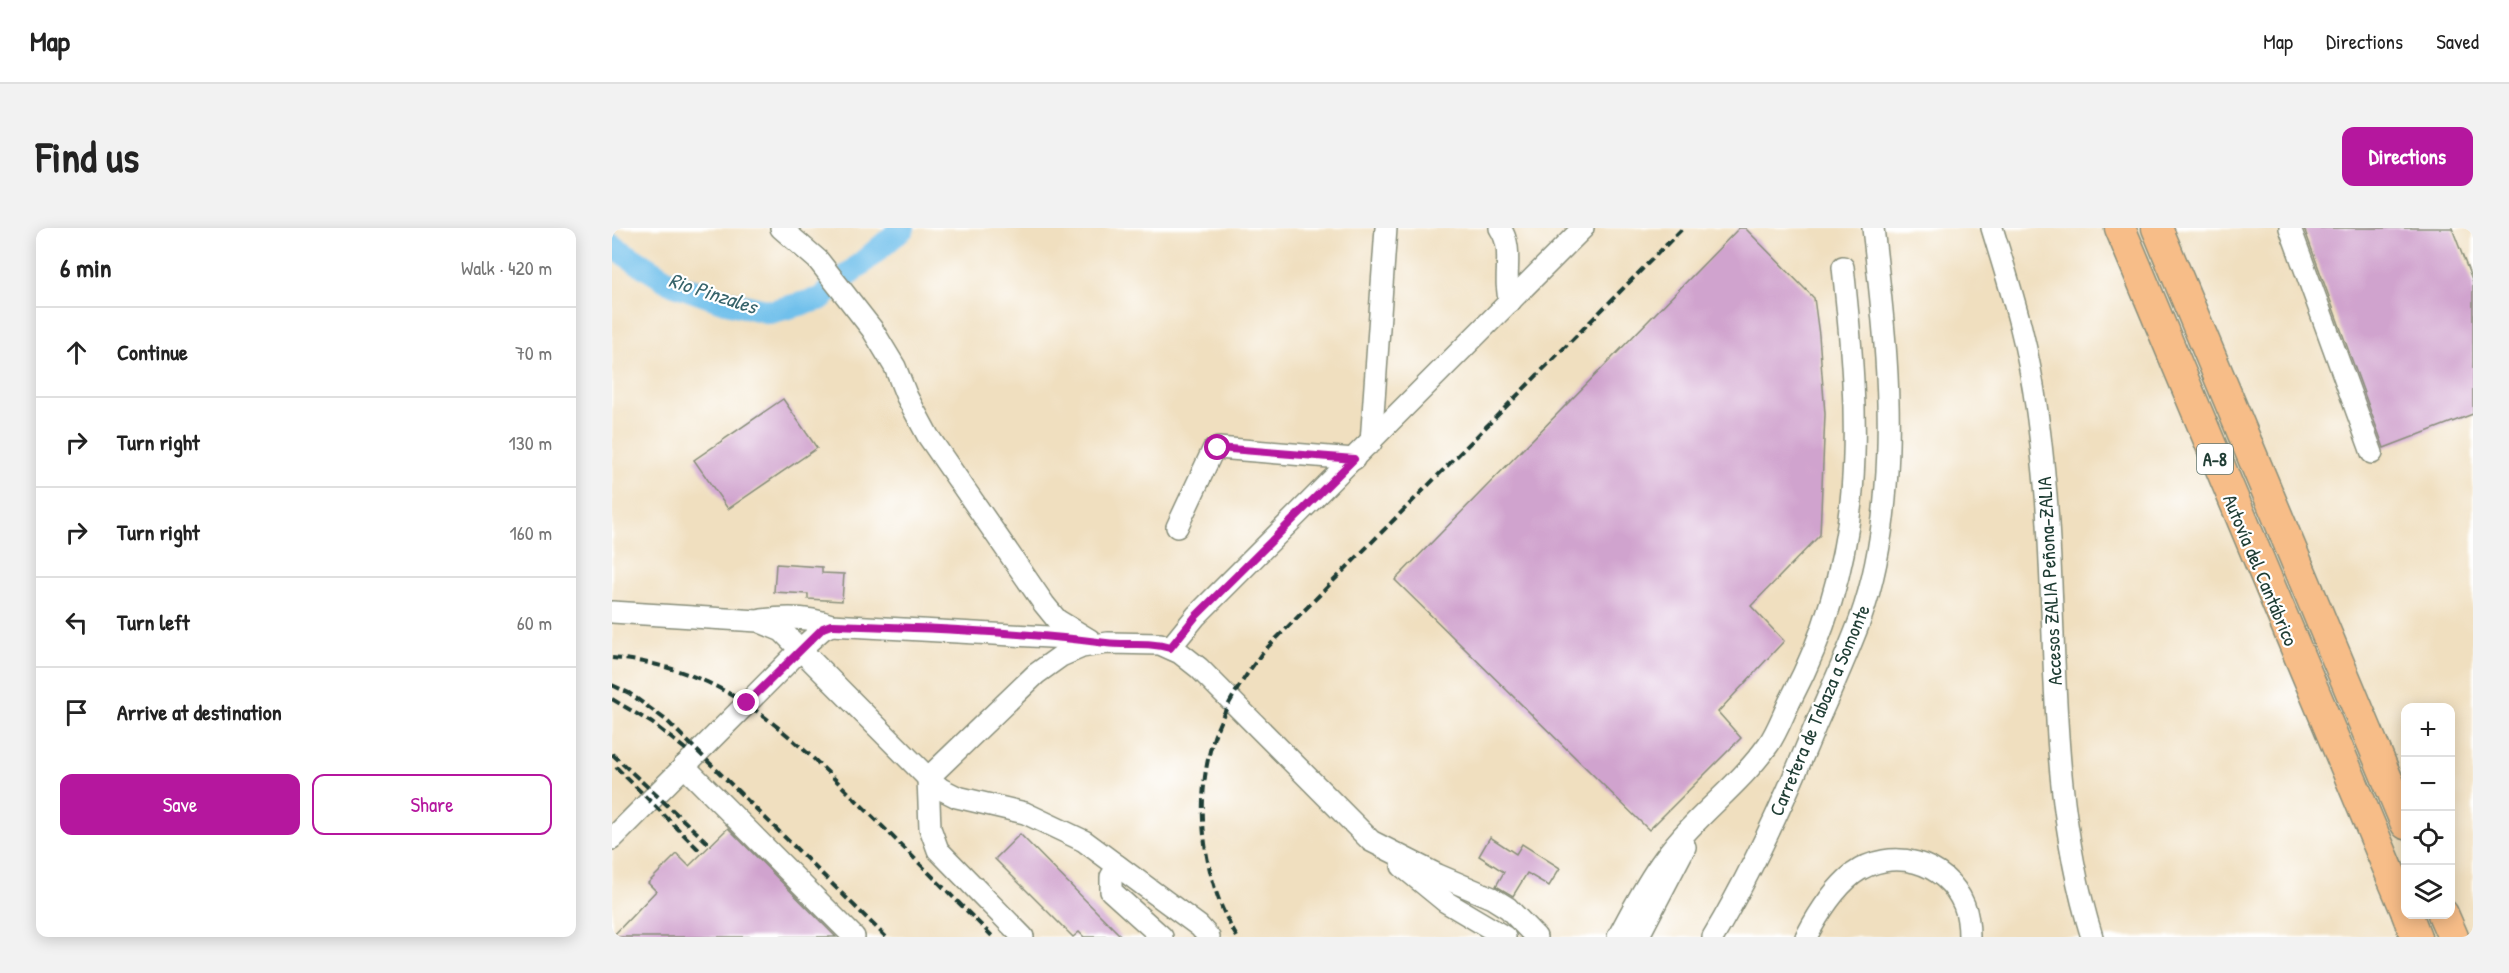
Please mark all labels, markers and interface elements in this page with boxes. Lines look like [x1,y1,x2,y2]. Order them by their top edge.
text: Map [30,22,70,60]
text: Map [2263,27,2293,56]
text: Directions [2326,27,2403,56]
text: Saved [2436,27,2479,56]
button: Directions [2342,127,2473,186]
text: Find us [36,128,139,185]
text: 6 min [60,250,112,285]
text: Walk · 420 m [461,254,552,281]
water label: Rio Pinzales [665,265,763,321]
icon: ahead [60,336,93,369]
text: Continue [117,337,188,367]
text: 70 m [515,339,552,366]
icon: right [60,426,93,459]
text: Turn right [117,427,200,457]
text: 130 m [509,429,552,456]
route start [1204,434,1230,460]
road number: A-8 [2197,444,2233,474]
street label: Accesos ZALIA Peñona-ZALIA [2030,476,2068,686]
street label: Autovía del Cantábrico [2217,490,2305,650]
icon: right [60,516,93,549]
text: Turn right [117,517,200,547]
text: 160 m [510,519,552,546]
street label: Carretera de Tabaza a Somonte [1762,600,1876,820]
icon: left [60,606,93,639]
text: Turn left [117,607,190,637]
text: 60 m [517,609,552,636]
route end [733,689,759,715]
icon: arrive [60,696,93,729]
text: Arrive at destination [117,697,282,727]
map controls [2401,703,2455,919]
button: + [2401,703,2455,757]
button: − [2401,757,2455,811]
button: Save [60,774,300,835]
button: Share [312,774,552,835]
button: locate [2401,811,2455,865]
button: layers [2401,865,2455,919]

